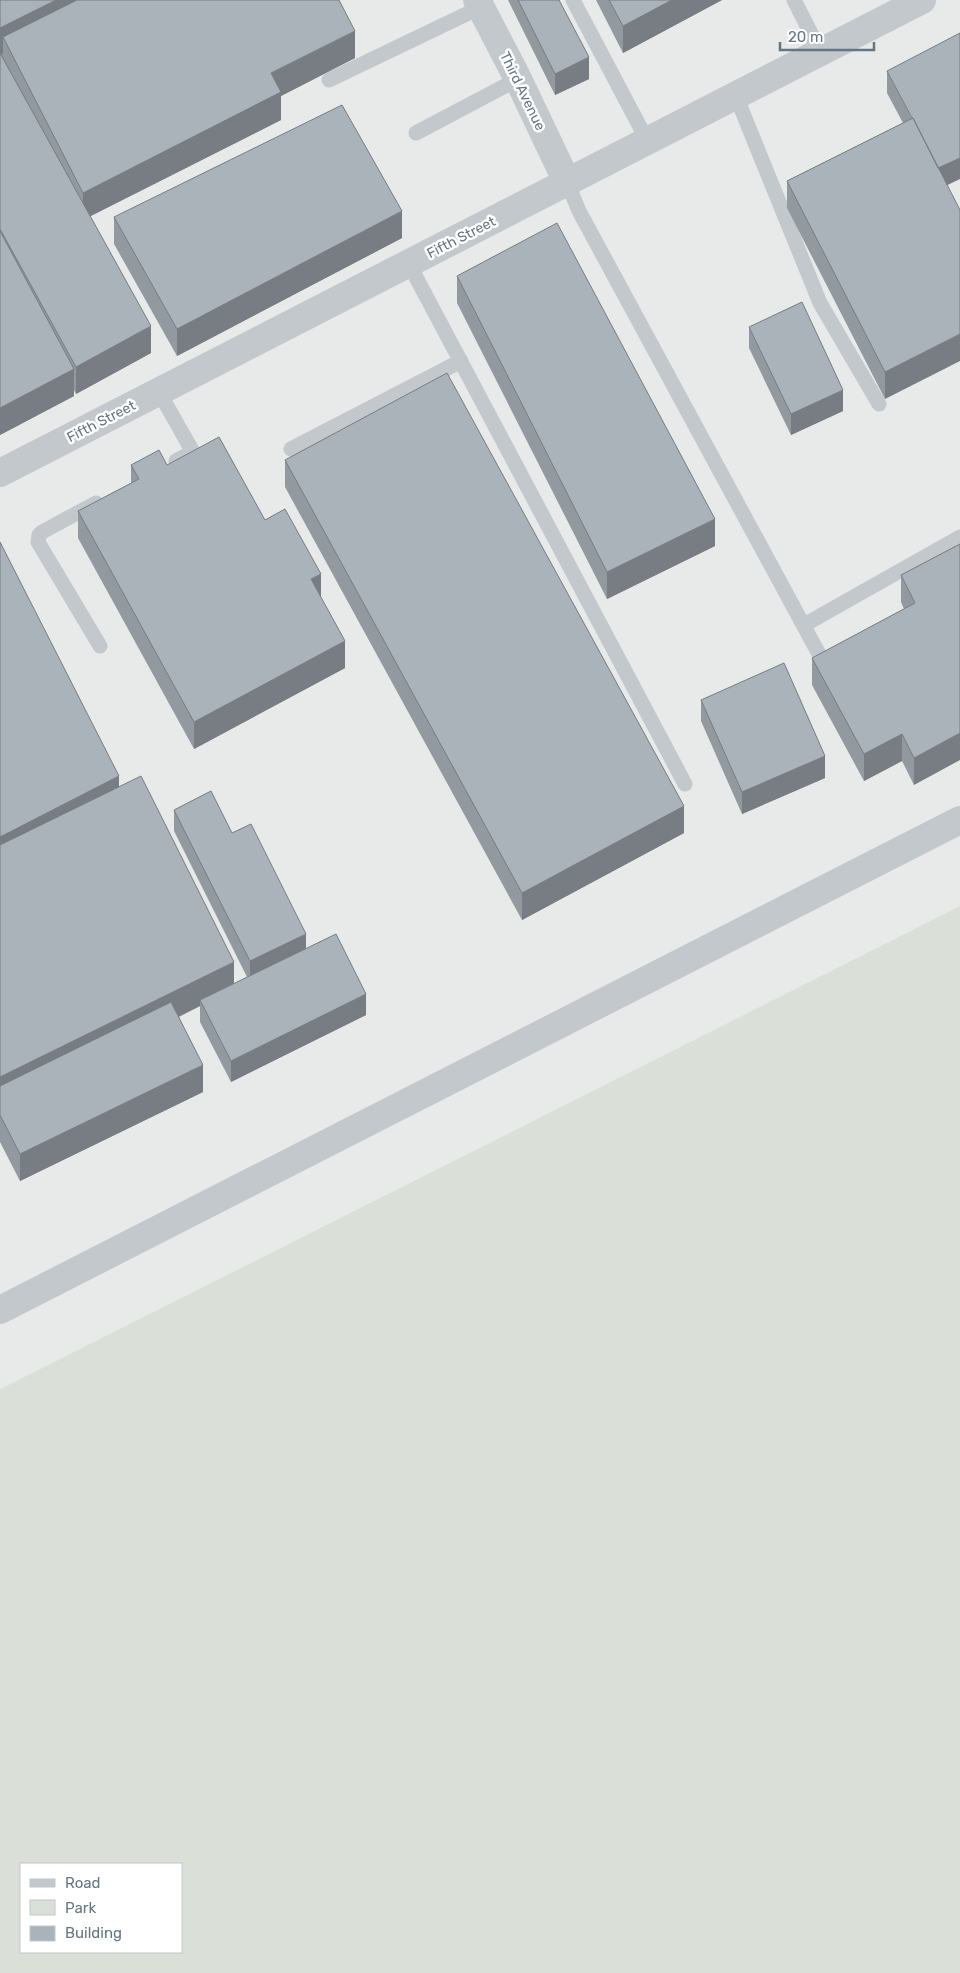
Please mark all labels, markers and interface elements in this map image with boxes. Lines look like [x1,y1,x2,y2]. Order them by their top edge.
scale bar [780,20,874,52]
text: 20 m [788,28,823,46]
street label: Third Avenue [496,49,549,133]
street label: Fifth Street [424,213,499,262]
street label: Fifth Street [64,397,139,446]
legend [20,1863,182,1953]
text: Road [65,1874,101,1892]
text: Park [65,1899,96,1917]
text: Building [65,1924,122,1942]

